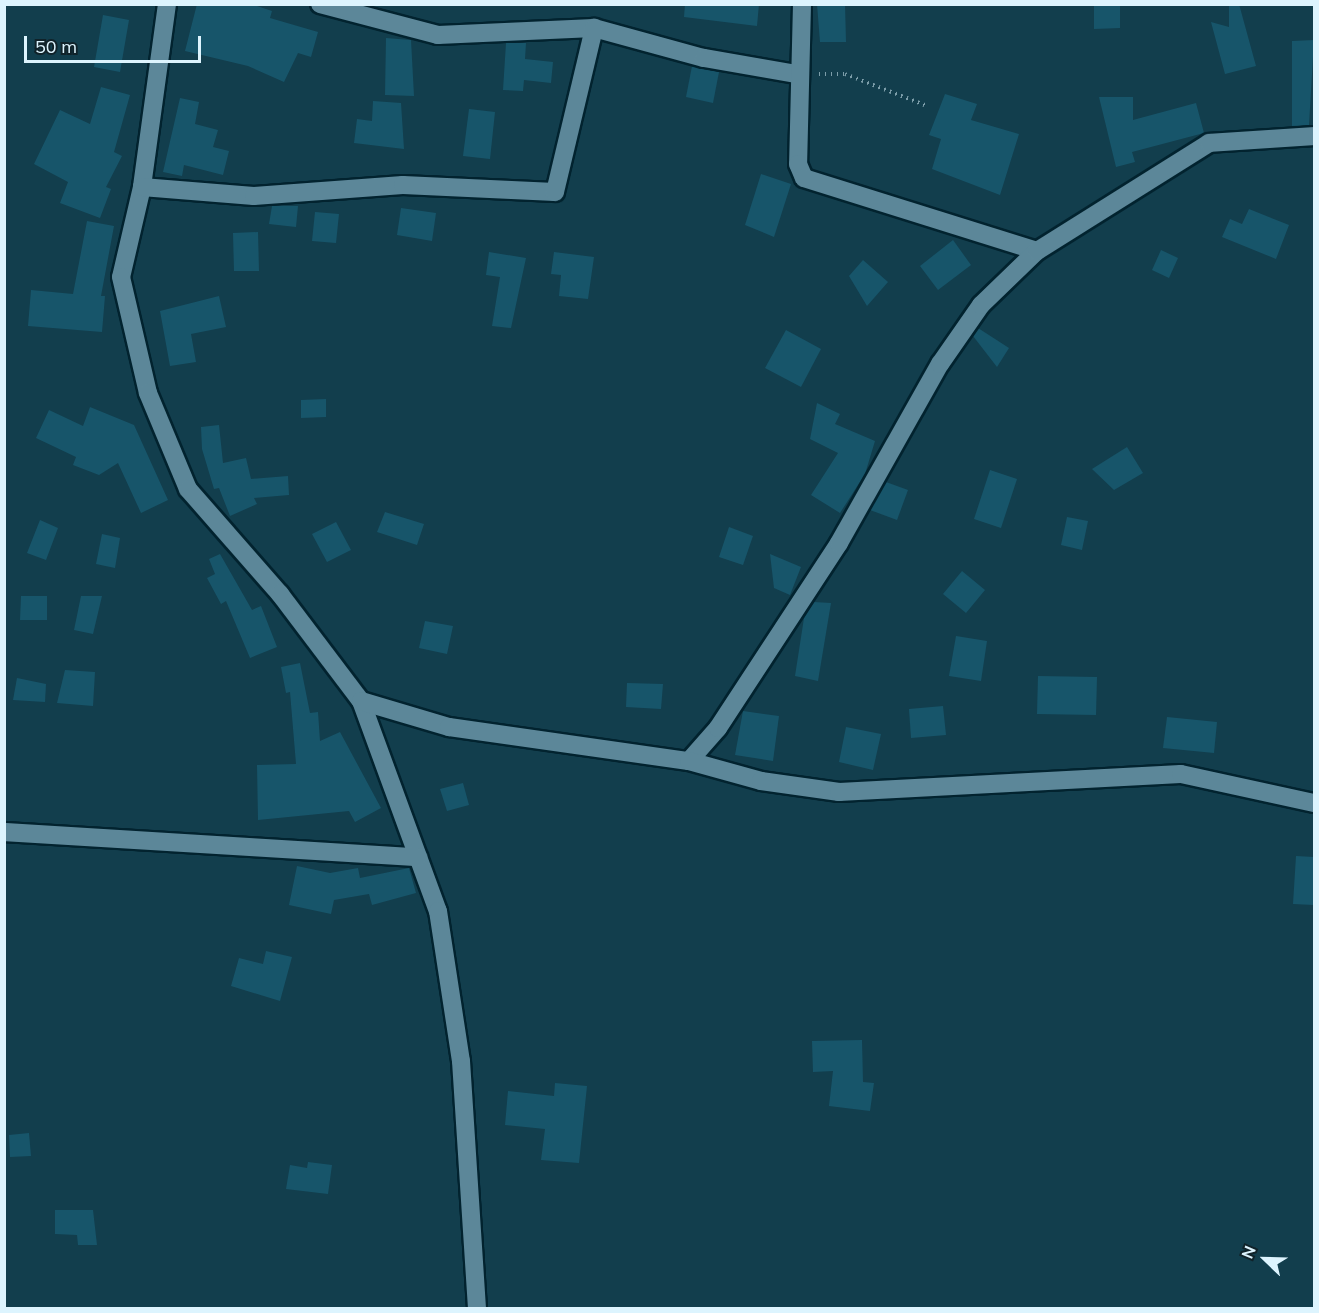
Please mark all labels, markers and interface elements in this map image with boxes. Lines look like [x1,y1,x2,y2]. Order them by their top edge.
scale bar [27,24,204,62]
text: 50 m [35,35,77,58]
north arrow [1235,1229,1295,1289]
text: N [1237,1242,1260,1261]

